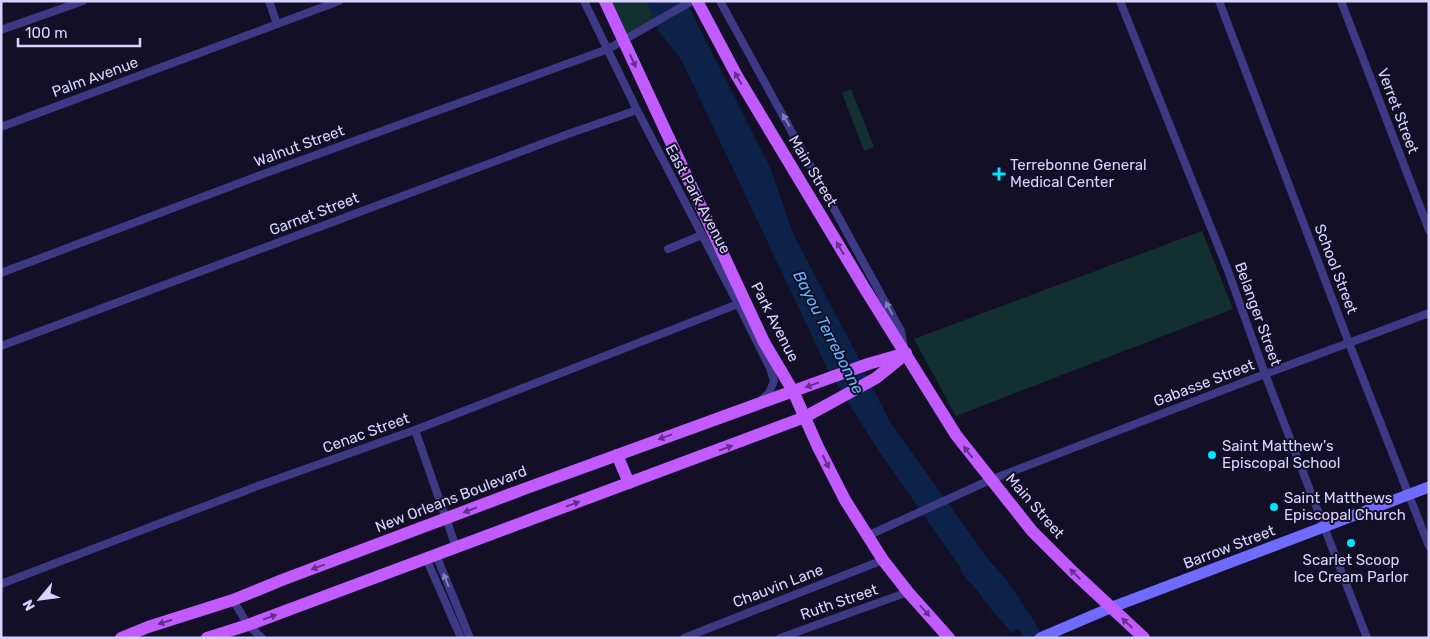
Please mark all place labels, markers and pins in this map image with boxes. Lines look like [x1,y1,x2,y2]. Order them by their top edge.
place label: Terrebonne General Medical Center [1010,156,1147,191]
marker: Terrebonne General Medical Center [992,167,1006,181]
place label: Saint Matthew's Episcopal School [1222,437,1340,472]
marker: Saint Matthew's Episcopal School [1206,449,1218,461]
place label: Saint Matthews Episcopal Church [1284,489,1406,524]
marker: Saint Matthews Episcopal Church [1268,501,1280,513]
marker: Scarlet Scoop Ice Cream Parlor [1345,537,1357,549]
place label: Scarlet Scoop Ice Cream Parlor [1293,551,1409,586]

